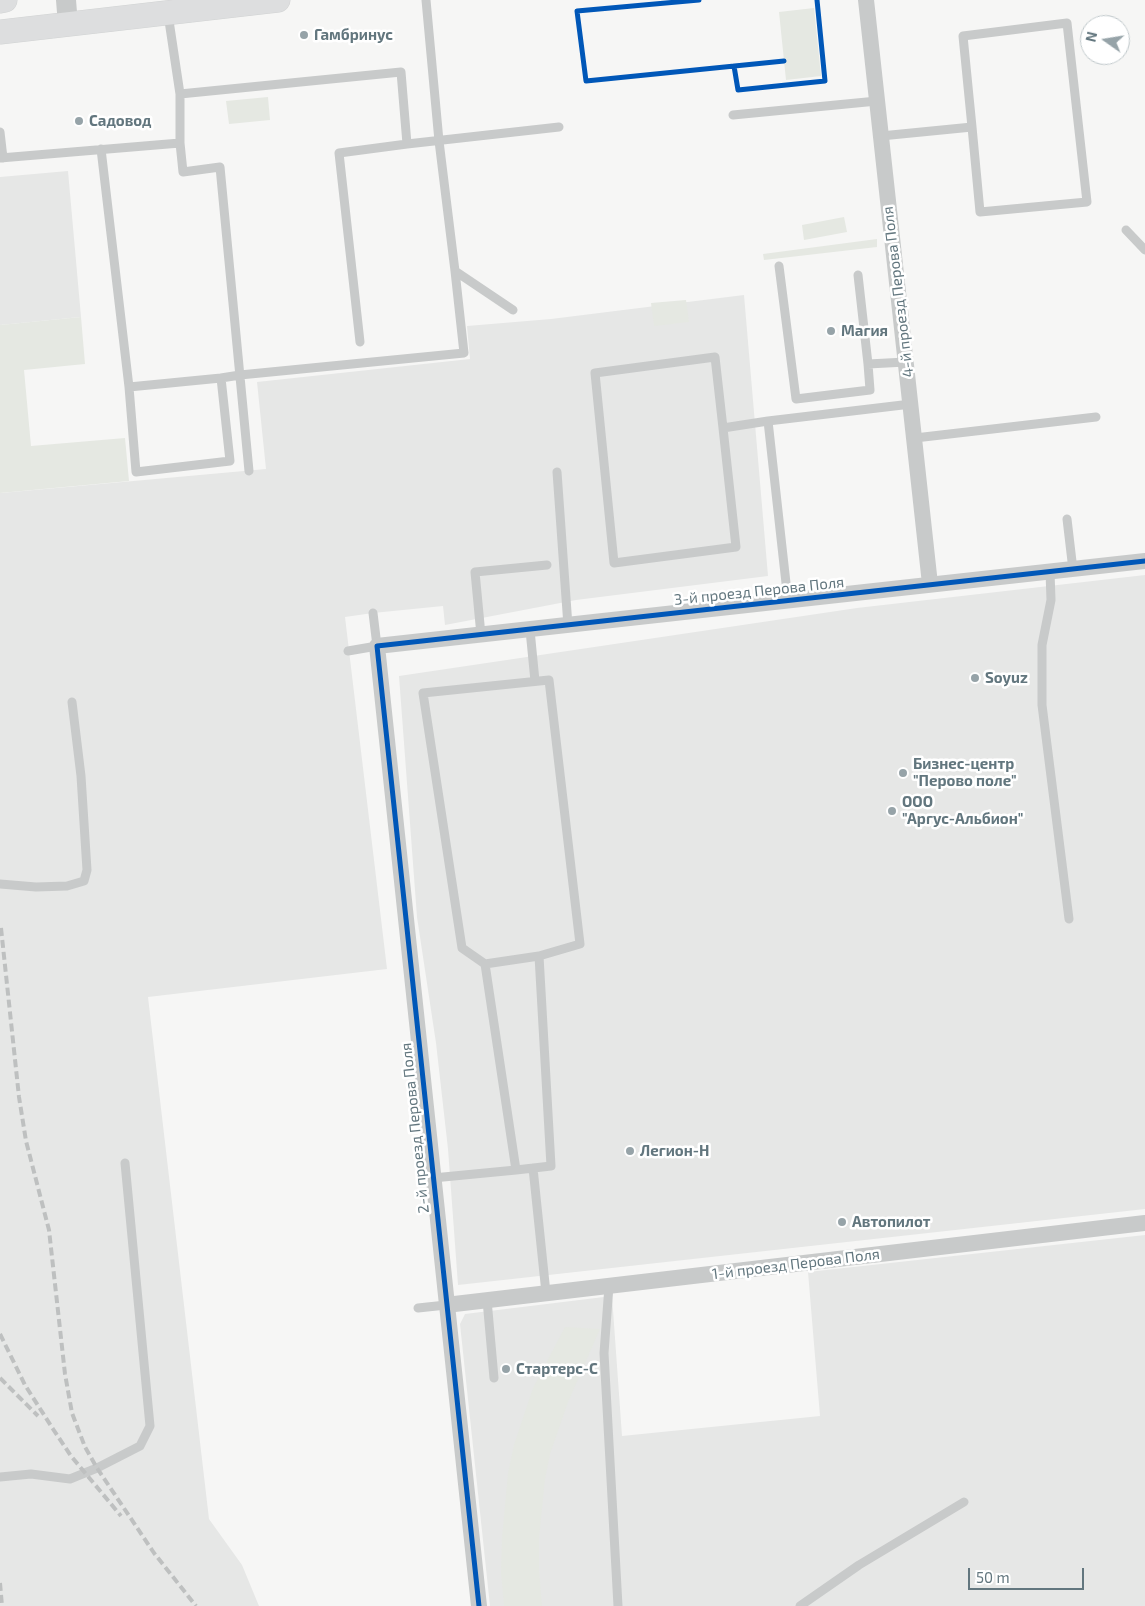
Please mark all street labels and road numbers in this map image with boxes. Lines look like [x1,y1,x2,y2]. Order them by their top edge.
street label: 4-й проезд Перова Поля [879,205,917,379]
street label: 3-й проезд Перова Поля [673,573,845,609]
street label: 2-й проезд Перова Поля [397,1042,433,1214]
street label: 1-й проезд Перова Поля [711,1245,881,1283]

